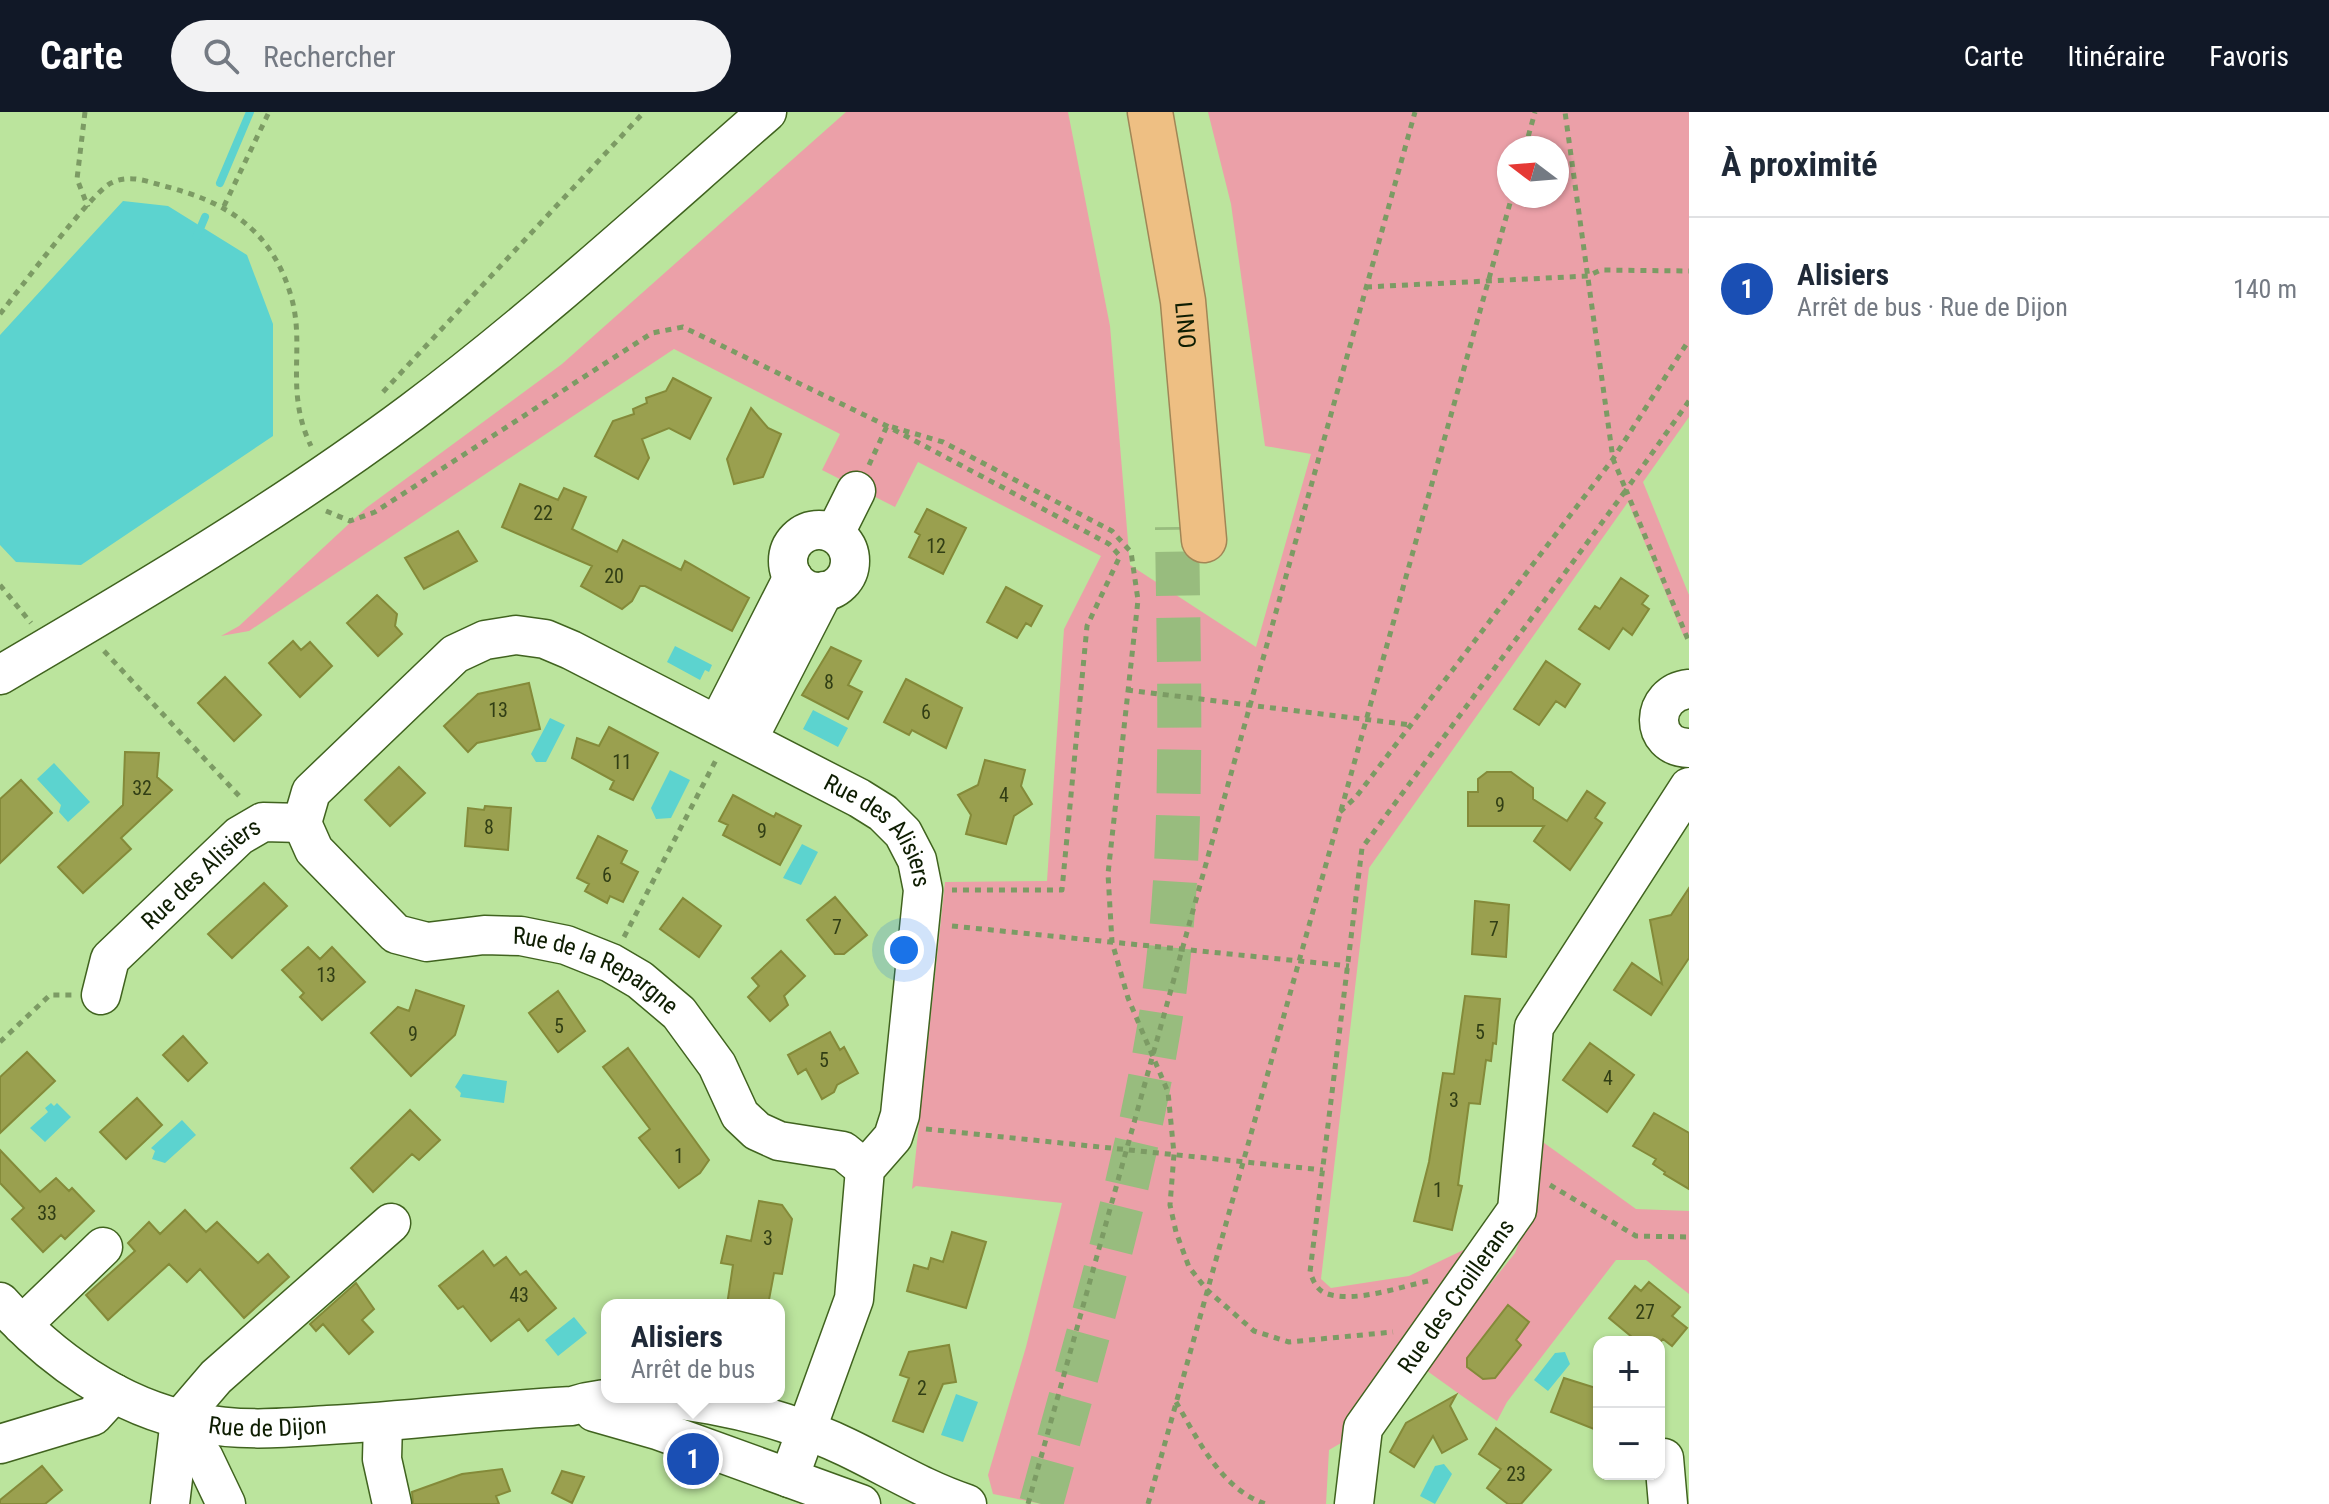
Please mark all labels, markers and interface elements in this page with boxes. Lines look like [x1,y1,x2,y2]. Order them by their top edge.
search box [171,20,731,92]
text: Carte [40,34,123,78]
icon: search [199,34,243,78]
text: Rechercher [263,39,396,74]
text: Carte [1964,40,2024,73]
text: Itinéraire [2068,40,2165,73]
text: Favoris [2209,40,2289,73]
north arrow [1497,136,1569,208]
text: À proximité [1721,144,1878,184]
text: Alisiers [1797,257,1889,292]
text: 1 [1740,274,1754,304]
text: 140 m [2233,274,2297,304]
text: Arrêt de bus · Rue de Dijon [1797,292,2068,322]
street label: LINO [1169,301,1201,350]
house number: 22 [533,501,553,525]
house number: 12 [926,534,946,558]
house number: 20 [604,564,624,588]
house number: 8 [824,670,834,694]
house number: 13 [488,698,508,722]
house number: 6 [921,700,931,724]
house number: 11 [612,750,632,774]
street label: Rue des Alisiers [819,768,936,889]
house number: 32 [132,776,152,800]
house number: 4 [999,783,1009,807]
house number: 9 [1495,793,1505,817]
street label: Rue des Alisiers [136,813,265,935]
house number: 8 [484,815,494,839]
house number: 9 [757,819,767,843]
house number: 6 [602,863,612,887]
house number: 7 [832,915,842,939]
house number: 7 [1489,917,1499,941]
street label: Rue de la Repargne [512,922,684,1020]
your location [884,930,924,970]
house number: 13 [316,963,336,987]
house number: 5 [554,1014,564,1038]
house number: 5 [1475,1020,1485,1044]
house number: 9 [408,1022,418,1046]
house number: 5 [819,1048,829,1072]
house number: 4 [1603,1066,1613,1090]
house number: 3 [1449,1088,1459,1112]
house number: 1 [674,1144,684,1168]
house number: 1 [1433,1178,1443,1202]
house number: 33 [37,1201,57,1225]
street label: Rue des Croillerans [1392,1214,1520,1379]
house number: 3 [763,1226,773,1250]
house number: 43 [509,1283,529,1307]
popup [601,1299,785,1403]
house number: 27 [1635,1300,1655,1324]
text: Alisiers [631,1319,723,1354]
map controls [1593,1336,1665,1480]
button: + [1593,1336,1665,1408]
text: Arrêt de bus [631,1354,755,1384]
house number: 2 [917,1376,927,1400]
button: − [1593,1408,1665,1480]
street label: Rue de Dijon [207,1411,328,1442]
pin: 1 [667,1429,719,1489]
house number: 23 [1506,1462,1526,1486]

